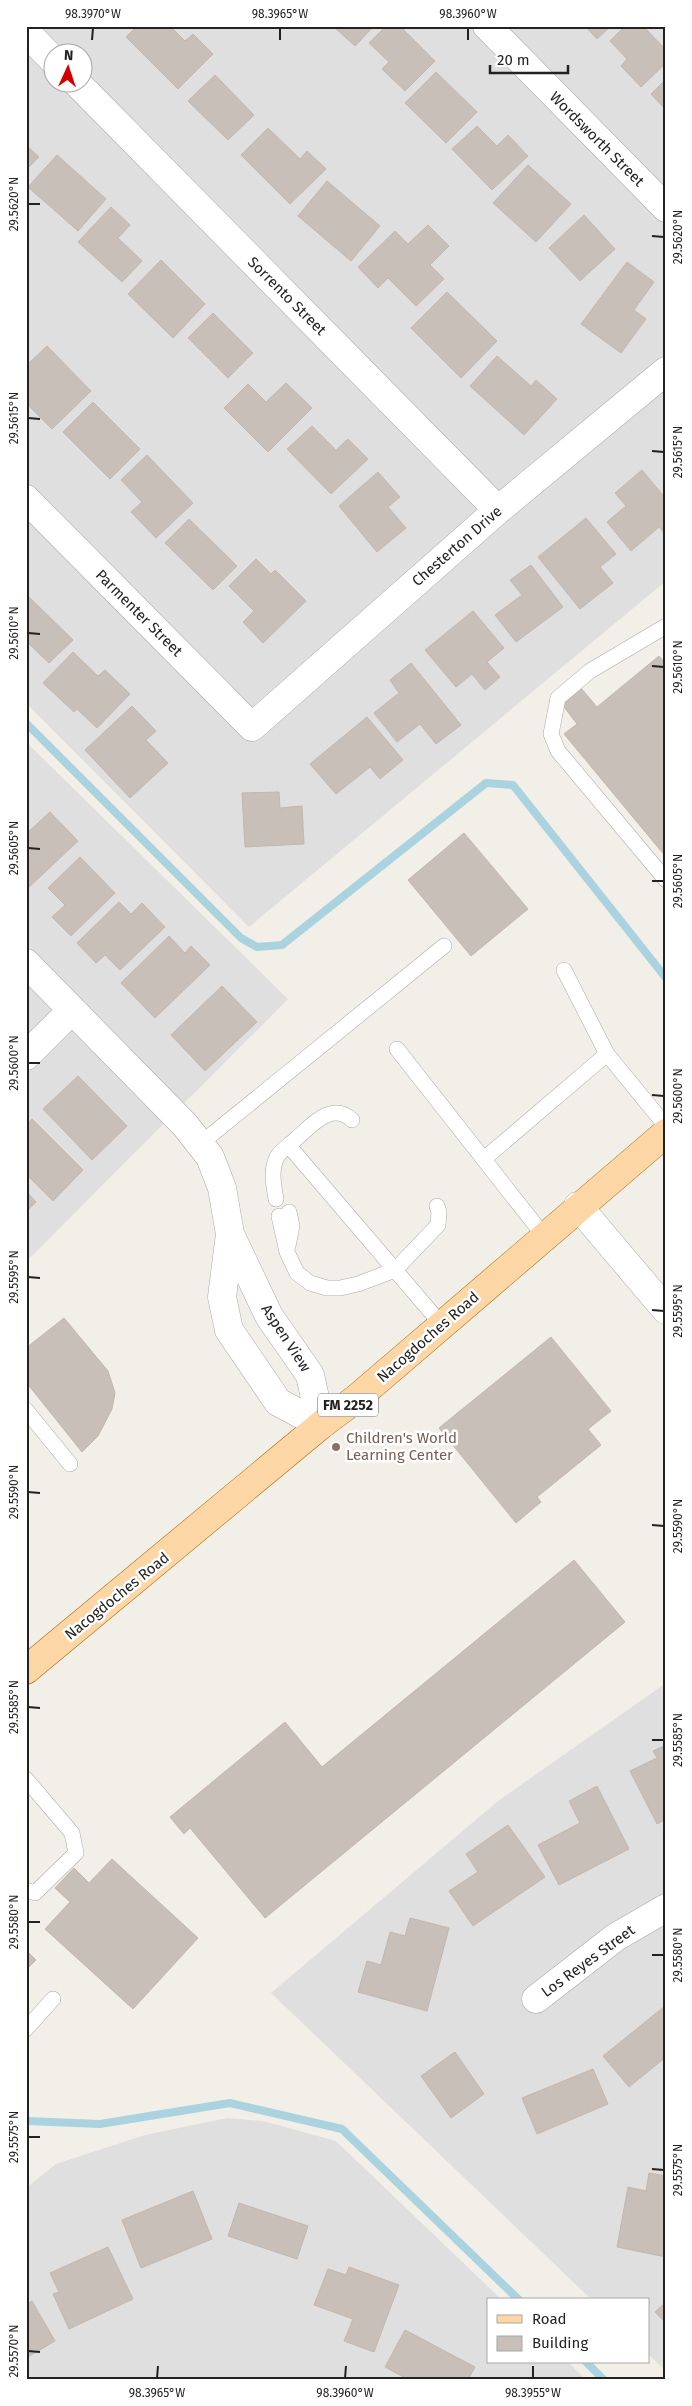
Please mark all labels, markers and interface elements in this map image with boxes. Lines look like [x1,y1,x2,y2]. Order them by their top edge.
text: 98.3970°W [65,7,121,21]
text: 98.3965°W [252,7,308,21]
text: 98.3960°W [439,7,497,21]
north arrow [42,42,92,92]
scale bar [490,42,567,74]
text: N [64,47,74,64]
text: 20 m [497,51,530,69]
street label: Wordsworth Street [546,88,648,190]
text: 29.5620°N [7,177,21,231]
text: 29.5620°N [671,210,685,264]
street label: Sorrento Street [244,253,330,339]
text: 29.5615°N [7,392,21,444]
text: 29.5615°N [671,426,685,478]
street label: Chesterton Drive [408,502,506,590]
street label: Parmenter Street [92,566,187,661]
text: 29.5610°N [7,606,21,660]
text: 29.5610°N [671,640,685,694]
text: 29.5605°N [7,821,21,875]
text: 29.5605°N [671,854,685,908]
text: 29.5600°N [7,1035,21,1091]
text: 29.5600°N [671,1068,685,1124]
text: 29.5595°N [7,1250,21,1304]
text: 29.5595°N [671,1284,685,1338]
street label: Nacogdoches Road [373,1288,483,1386]
street label: Aspen View [257,1301,315,1375]
road number: FM 2252 [318,1394,378,1416]
place label: Children's World Learning Center [346,1429,457,1464]
marker: Children's World Learning Center [330,1441,342,1453]
text: 29.5590°N [7,1465,21,1519]
text: 29.5590°N [671,1499,685,1553]
street label: Nacogdoches Road [61,1548,173,1644]
text: 29.5585°N [7,1680,21,1734]
text: 29.5585°N [671,1713,685,1767]
text: 29.5580°N [7,1895,21,1949]
street label: Los Reyes Street [538,1921,639,2001]
text: 29.5580°N [671,1928,685,1982]
text: 29.5575°N [7,2111,21,2163]
text: 29.5575°N [671,2144,685,2196]
legend [487,2298,650,2364]
text: Road [532,2310,567,2328]
text: 29.5570°N [7,2324,21,2378]
text: Building [532,2334,588,2352]
text: 98.3965°W [129,2386,185,2400]
text: 98.3960°W [316,2386,374,2400]
text: 98.3955°W [505,2386,561,2400]

